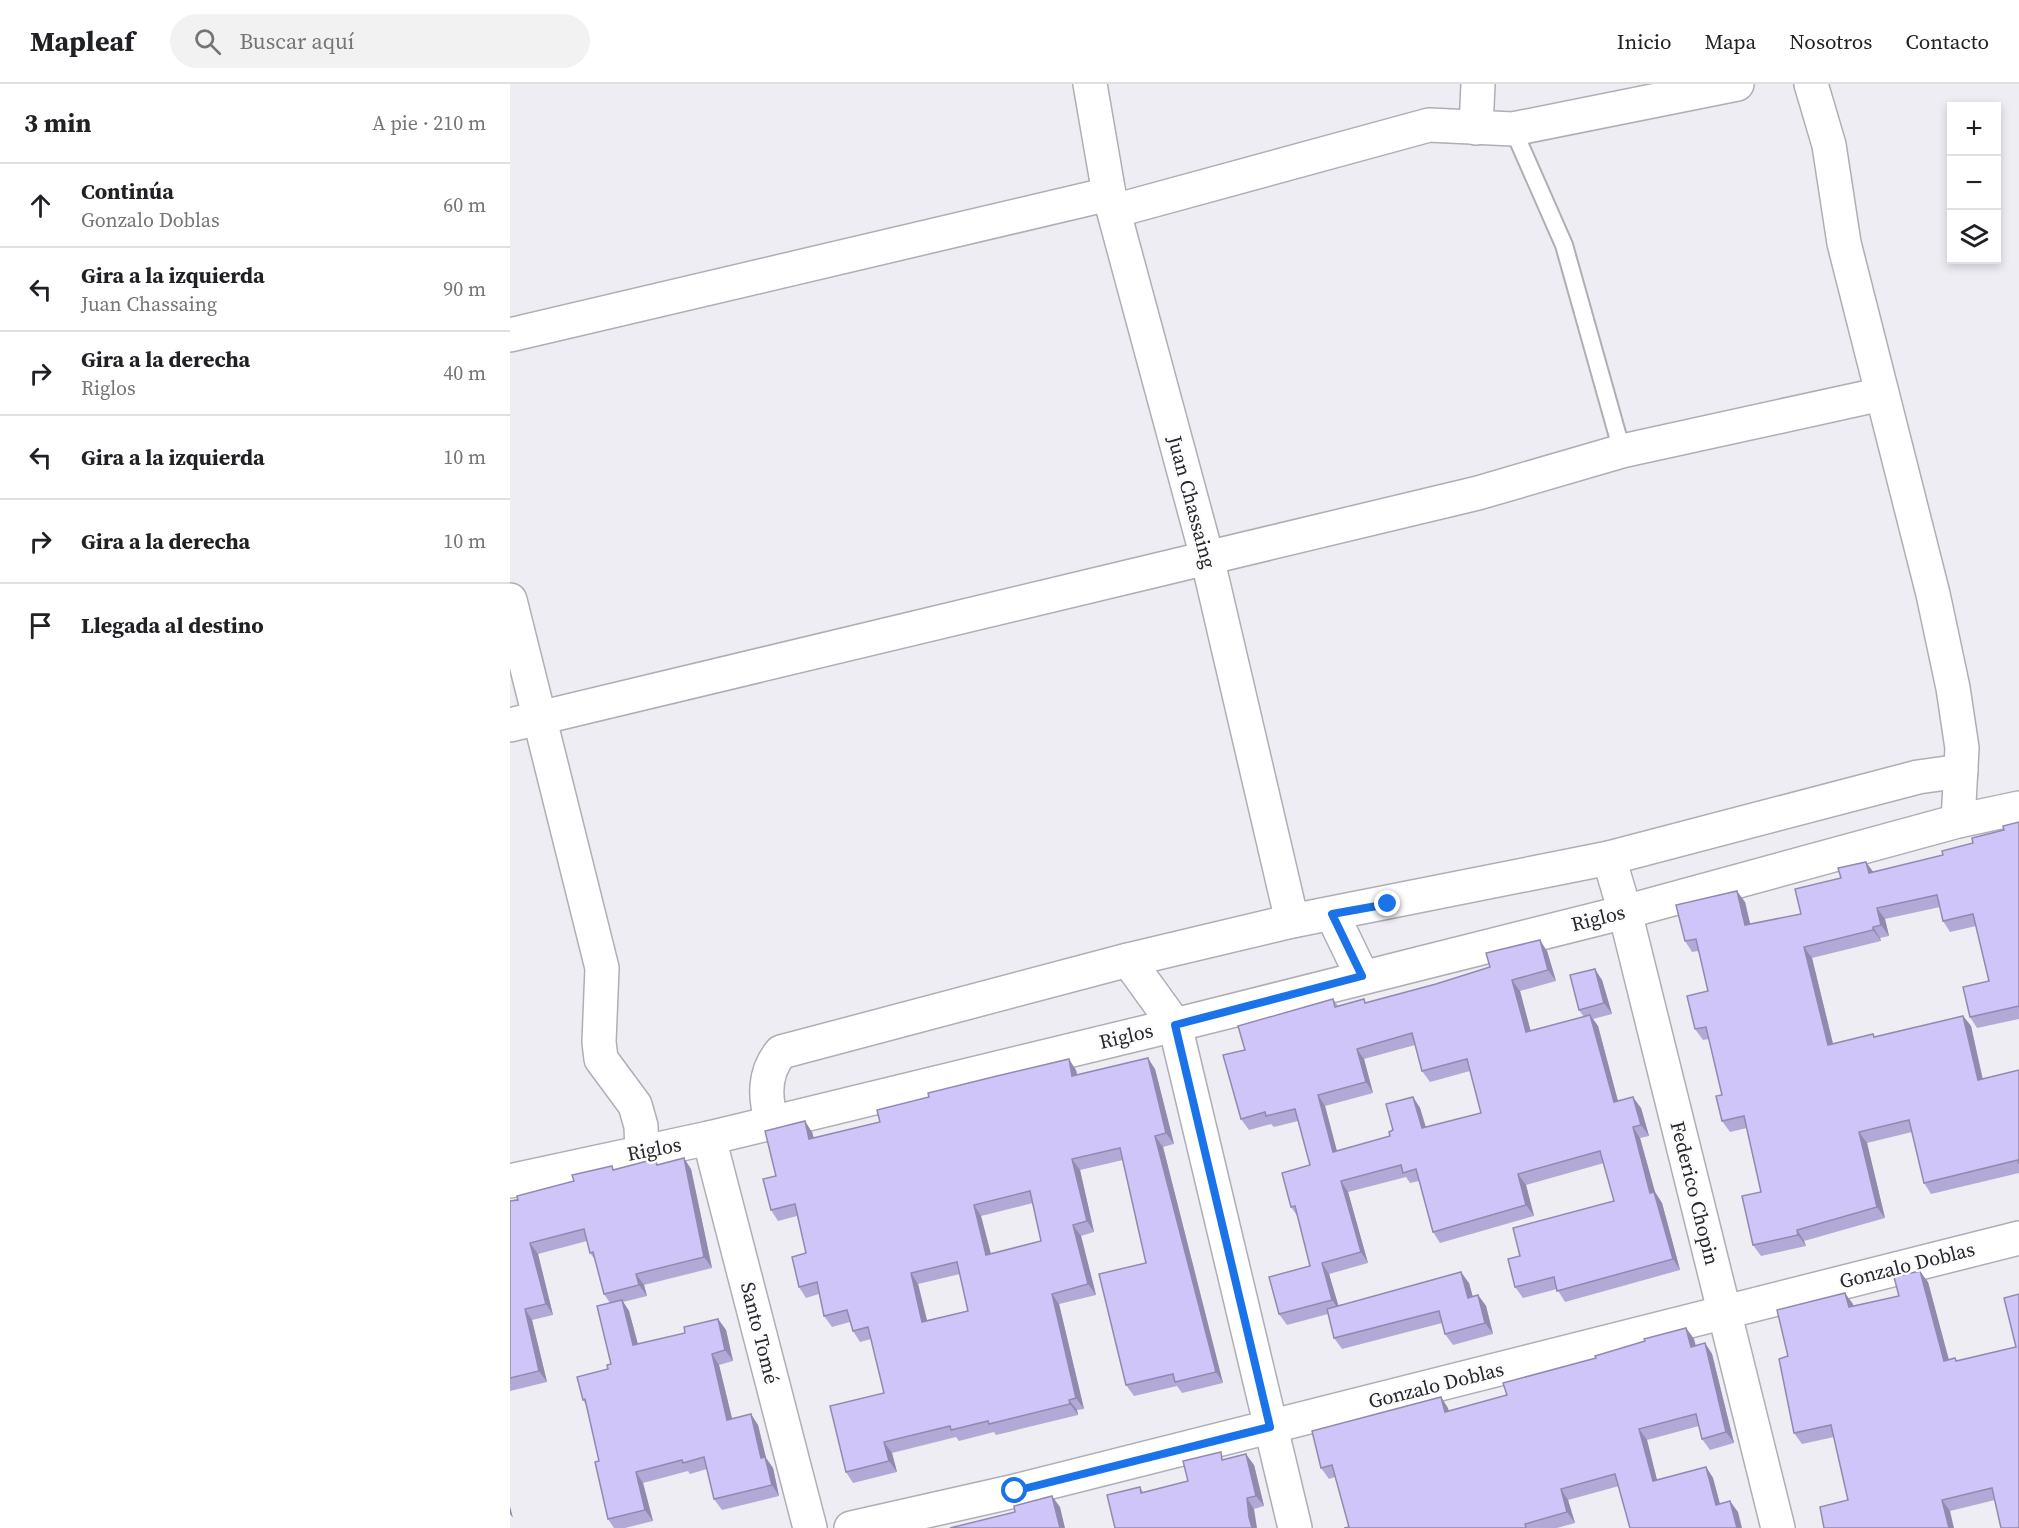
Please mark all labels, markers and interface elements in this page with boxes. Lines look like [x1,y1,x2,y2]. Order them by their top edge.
search box [170,14,590,68]
text: Mapleaf [30,22,134,60]
icon: search [191,25,224,58]
text: Buscar aquí [239,26,354,56]
text: Inicio [1617,27,1671,56]
text: Mapa [1704,27,1756,56]
text: Nosotros [1789,27,1872,56]
text: Contacto [1905,27,1989,56]
map controls [1947,102,2001,264]
button: + [1947,102,2001,156]
text: 3 min [24,105,91,141]
text: A pie · 210 m [372,109,486,137]
button: − [1947,156,2001,210]
text: Continúa [81,176,174,206]
icon: ahead [24,189,57,222]
text: 60 m [443,191,486,219]
text: Gonzalo Doblas [81,206,220,234]
button: layers [1947,210,2001,264]
text: Gira a la izquierda [81,260,265,290]
icon: left [24,273,57,306]
text: 90 m [443,275,486,303]
text: Juan Chassaing [81,290,217,318]
text: Gira a la derecha [81,344,250,374]
icon: right [24,357,57,390]
text: 40 m [443,359,486,387]
text: Riglos [81,374,136,402]
street label: Juan Chassaing [1161,432,1223,571]
icon: left [24,441,57,474]
text: Gira a la izquierda [81,442,265,472]
text: 10 m [443,443,486,471]
icon: right [24,525,57,558]
text: Gira a la derecha [81,526,250,556]
text: 10 m [443,527,486,555]
icon: arrive [24,609,57,642]
text: Llegada al destino [81,610,264,640]
route end [1374,890,1400,916]
street label: Riglos [1568,898,1628,938]
street label: Riglos [1096,1016,1156,1056]
street label: Federico Chopin [1664,1118,1726,1268]
street label: Riglos [624,1130,684,1168]
street label: Gonzalo Doblas [1836,1235,1978,1295]
street label: Santo Tomé [734,1279,786,1387]
street label: Gonzalo Doblas [1365,1355,1507,1415]
route start [1001,1477,1027,1503]

